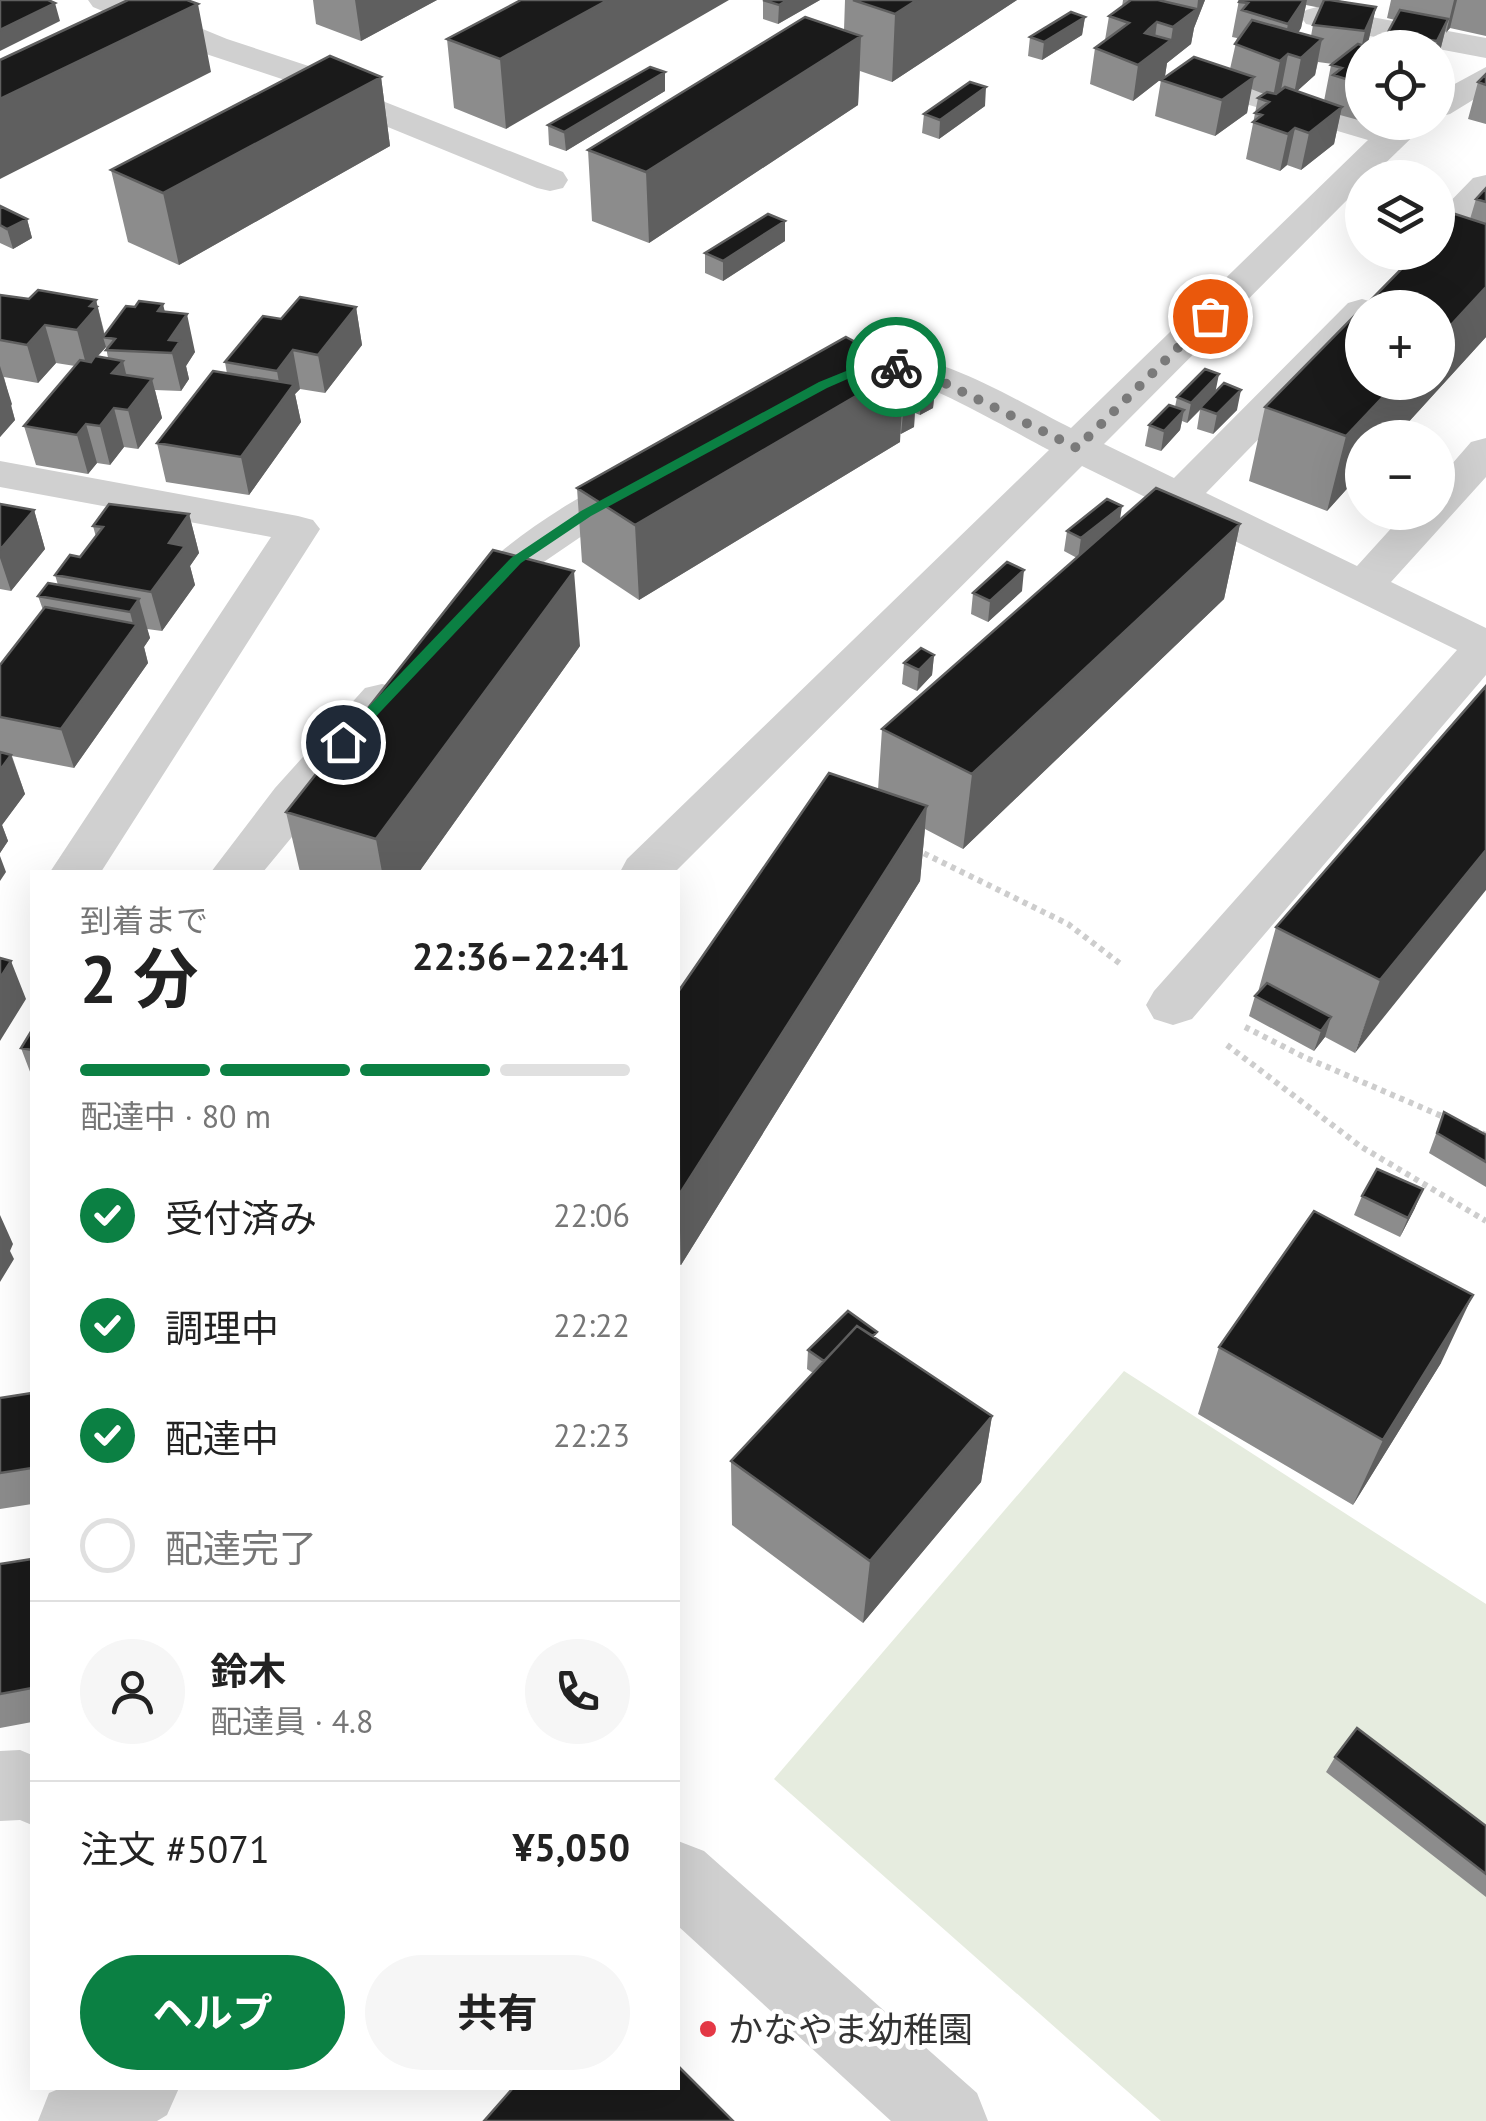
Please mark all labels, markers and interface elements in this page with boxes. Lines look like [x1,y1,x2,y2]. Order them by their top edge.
map controls [1345,30,1455,530]
button: locate [1345,30,1455,140]
button: layers [1345,160,1455,270]
pin [1168,274,1253,359]
icon: bag [1183,289,1238,344]
button: + [1345,290,1455,400]
courier [846,317,946,417]
icon: bike [869,340,924,395]
button: − [1345,420,1455,530]
pin [301,700,386,785]
icon: home [316,715,371,770]
text: 到着まで [80,899,208,941]
text: 22:36–22:41 [412,931,630,980]
text: 2 分 [80,936,198,1020]
text: 配達中 · 80 m [80,1095,271,1137]
icon: check [80,1188,135,1243]
text: 受付済み [165,1193,317,1242]
text: 22:06 [553,1194,630,1236]
icon: check [80,1298,135,1353]
text: 調理中 [165,1303,279,1352]
text: 22:22 [553,1304,630,1346]
icon: check [80,1408,135,1463]
text: 配達中 [165,1413,279,1462]
text: 22:23 [553,1414,630,1456]
text: 配達完了 [165,1523,317,1572]
button: person [80,1639,185,1744]
button: phone [525,1639,630,1744]
text: 鈴木 [210,1646,286,1695]
text: 配達員 · 4.8 [210,1700,373,1742]
text: ¥5,050 [513,1822,630,1871]
text: 注文 #5071 [80,1824,270,1873]
button: ヘルプ [80,1955,345,2070]
button: 共有 [365,1955,630,2070]
place label: かなやま幼稚園 [728,2006,973,2052]
marker: かなやま幼稚園 [697,2018,719,2040]

